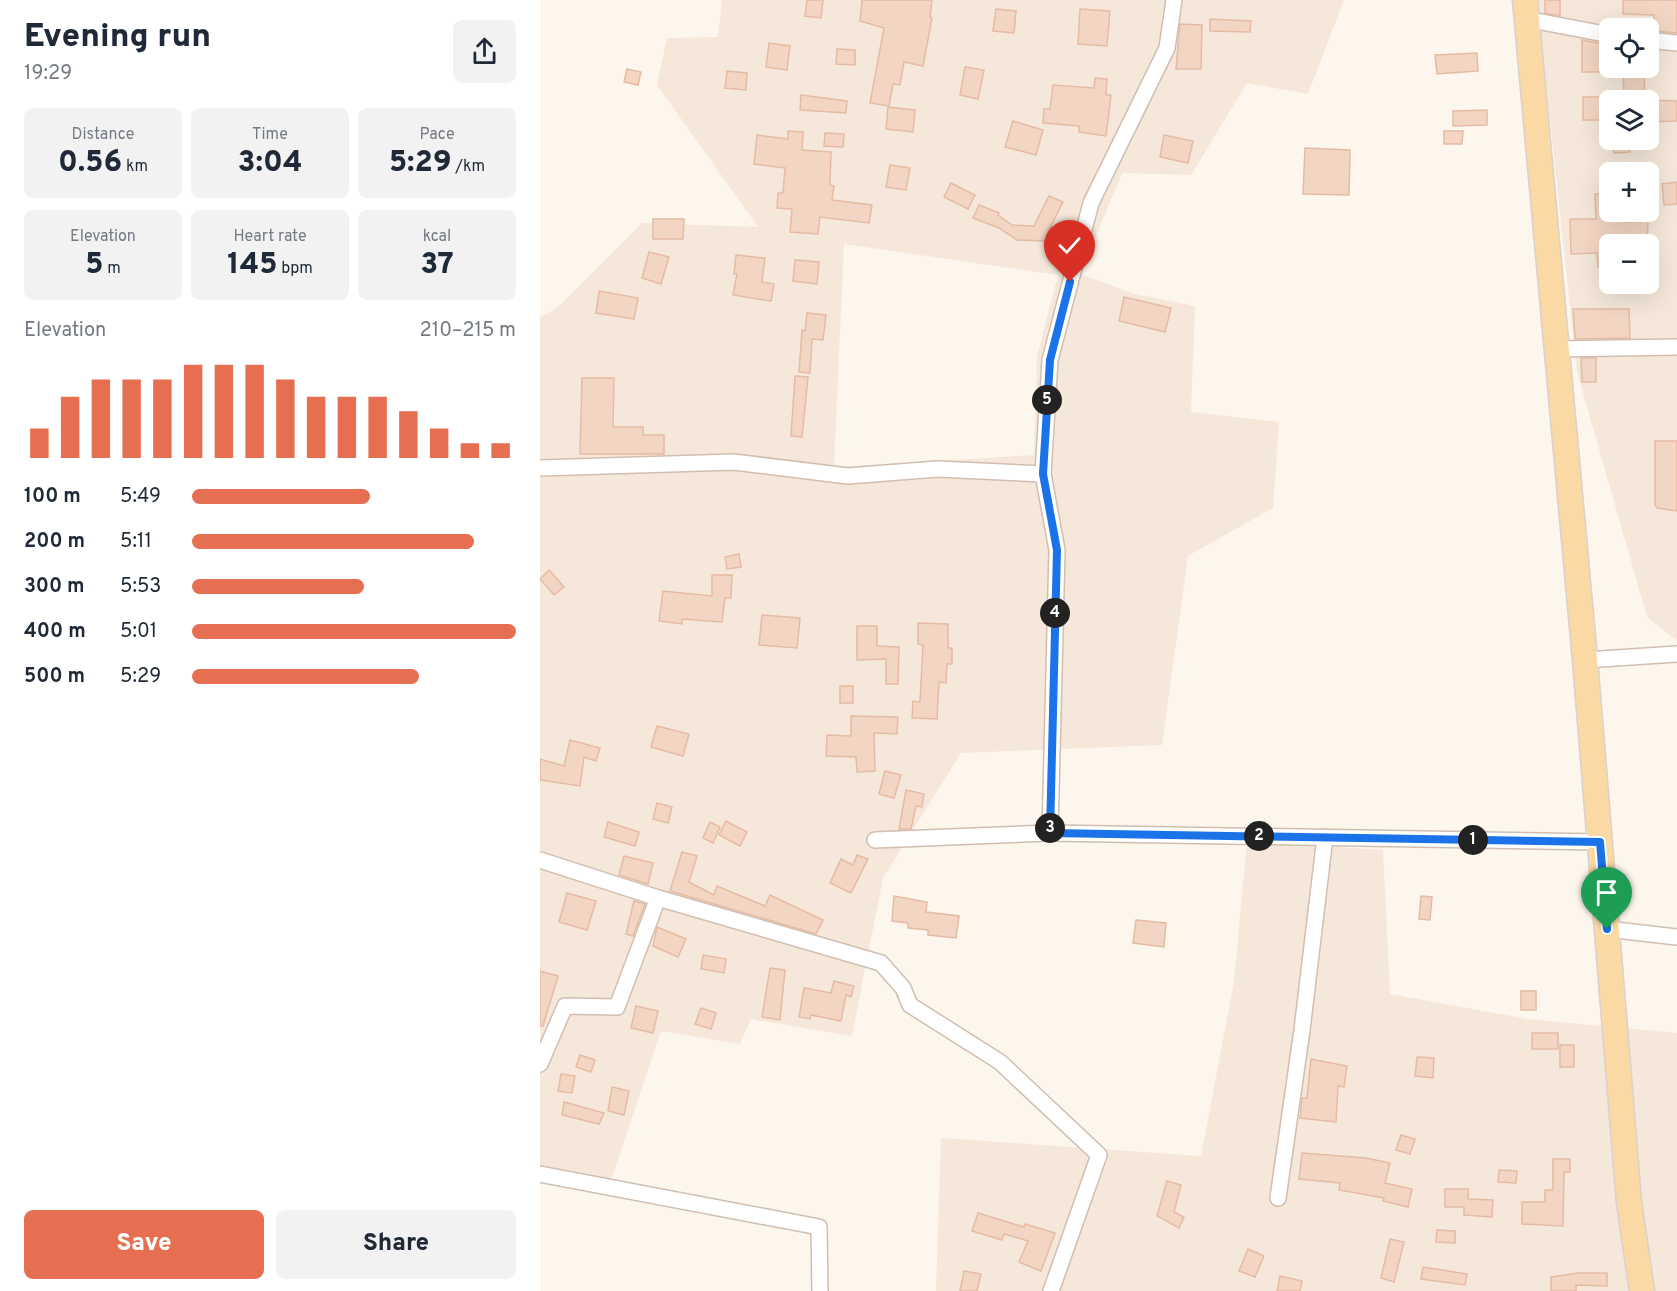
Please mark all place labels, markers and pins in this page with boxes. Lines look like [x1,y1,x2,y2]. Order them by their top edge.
pin [1044,220,1095,282]
pin: 5 [1032,385,1062,415]
pin: 4 [1040,598,1070,628]
pin: 3 [1035,813,1065,843]
pin: 2 [1244,821,1274,851]
pin: 1 [1458,825,1488,855]
pin [1581,867,1632,929]

